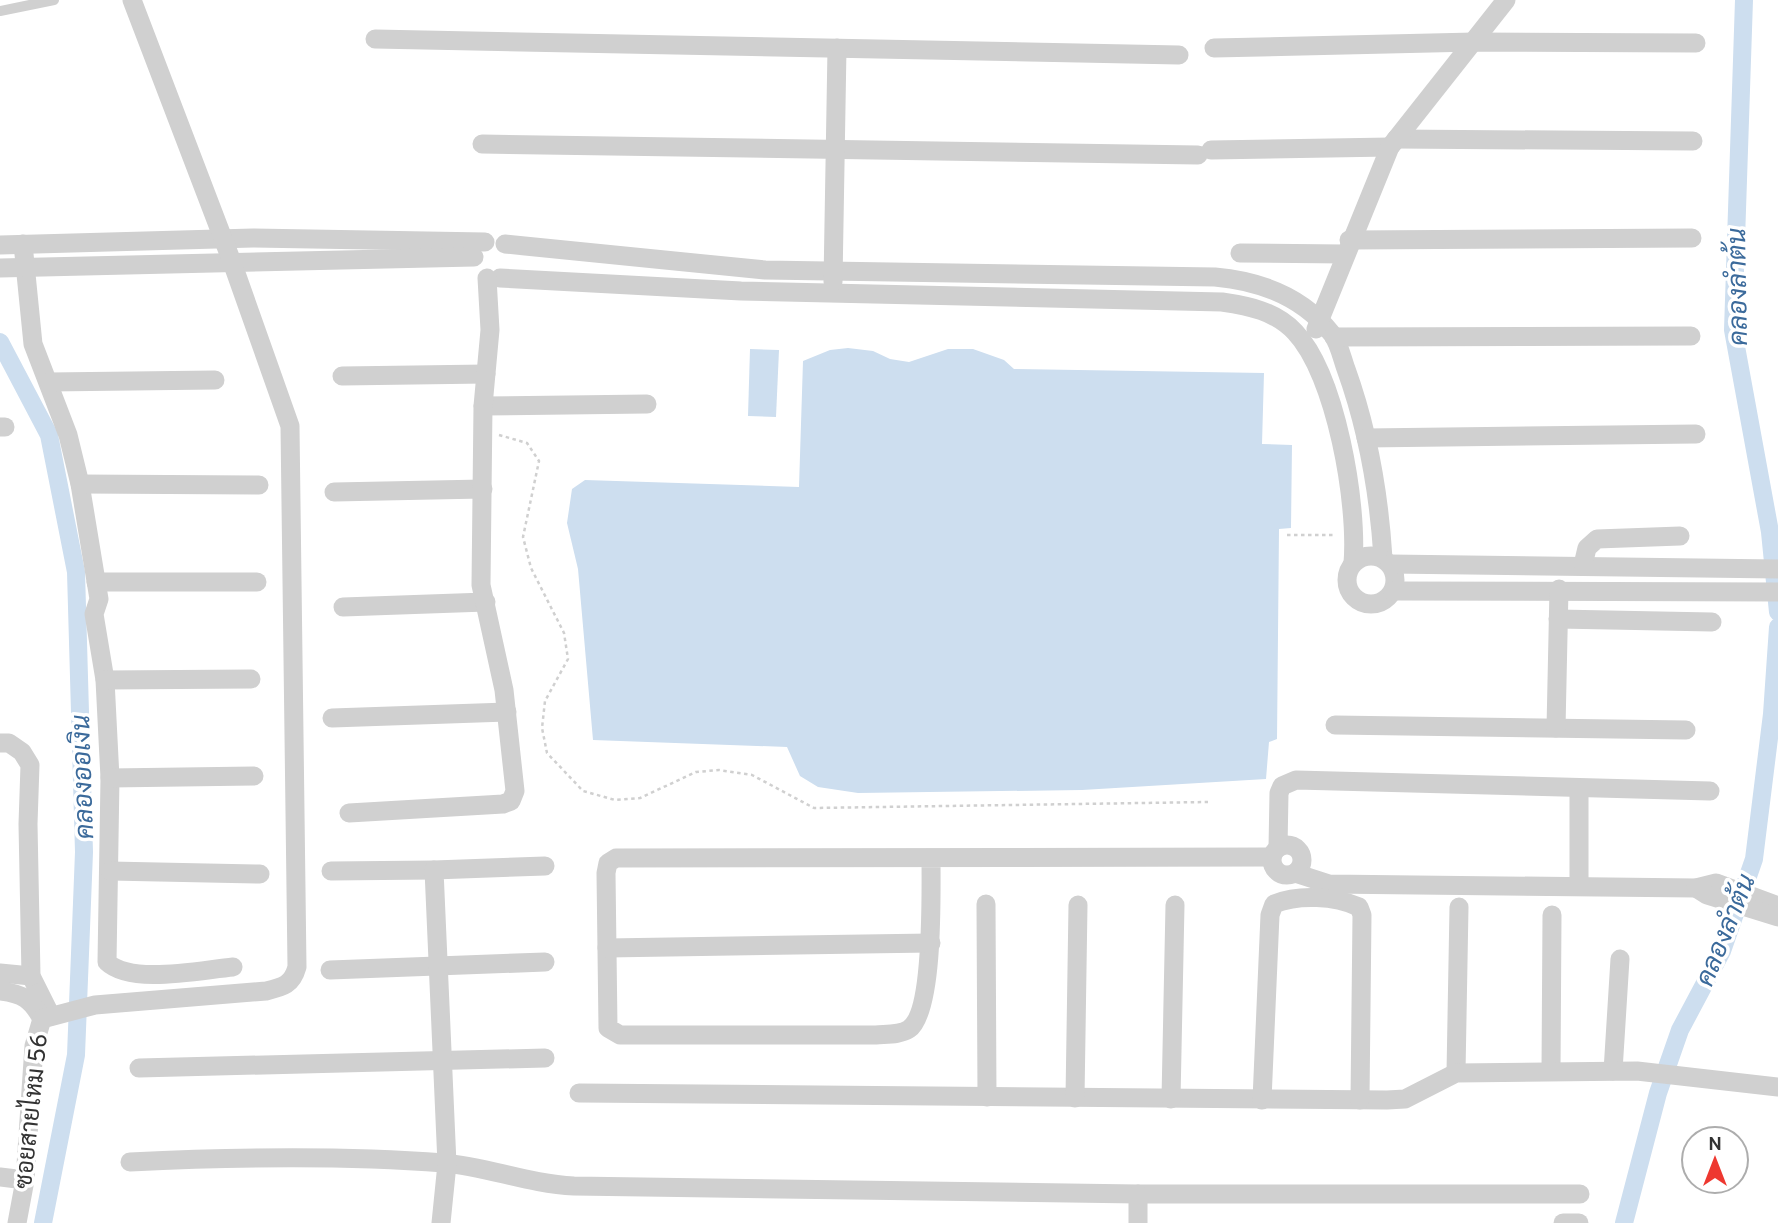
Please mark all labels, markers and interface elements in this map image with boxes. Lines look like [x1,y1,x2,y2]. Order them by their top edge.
water label: คลองลำต้น [1720,227,1757,346]
water label: คลองออเงิน [65,714,103,840]
water label: คลองลำต้น [1688,869,1765,992]
street label: ซอยสายไหม 56 [7,1032,56,1190]
north arrow [1680,1125,1750,1195]
text: N [1708,1133,1722,1157]

